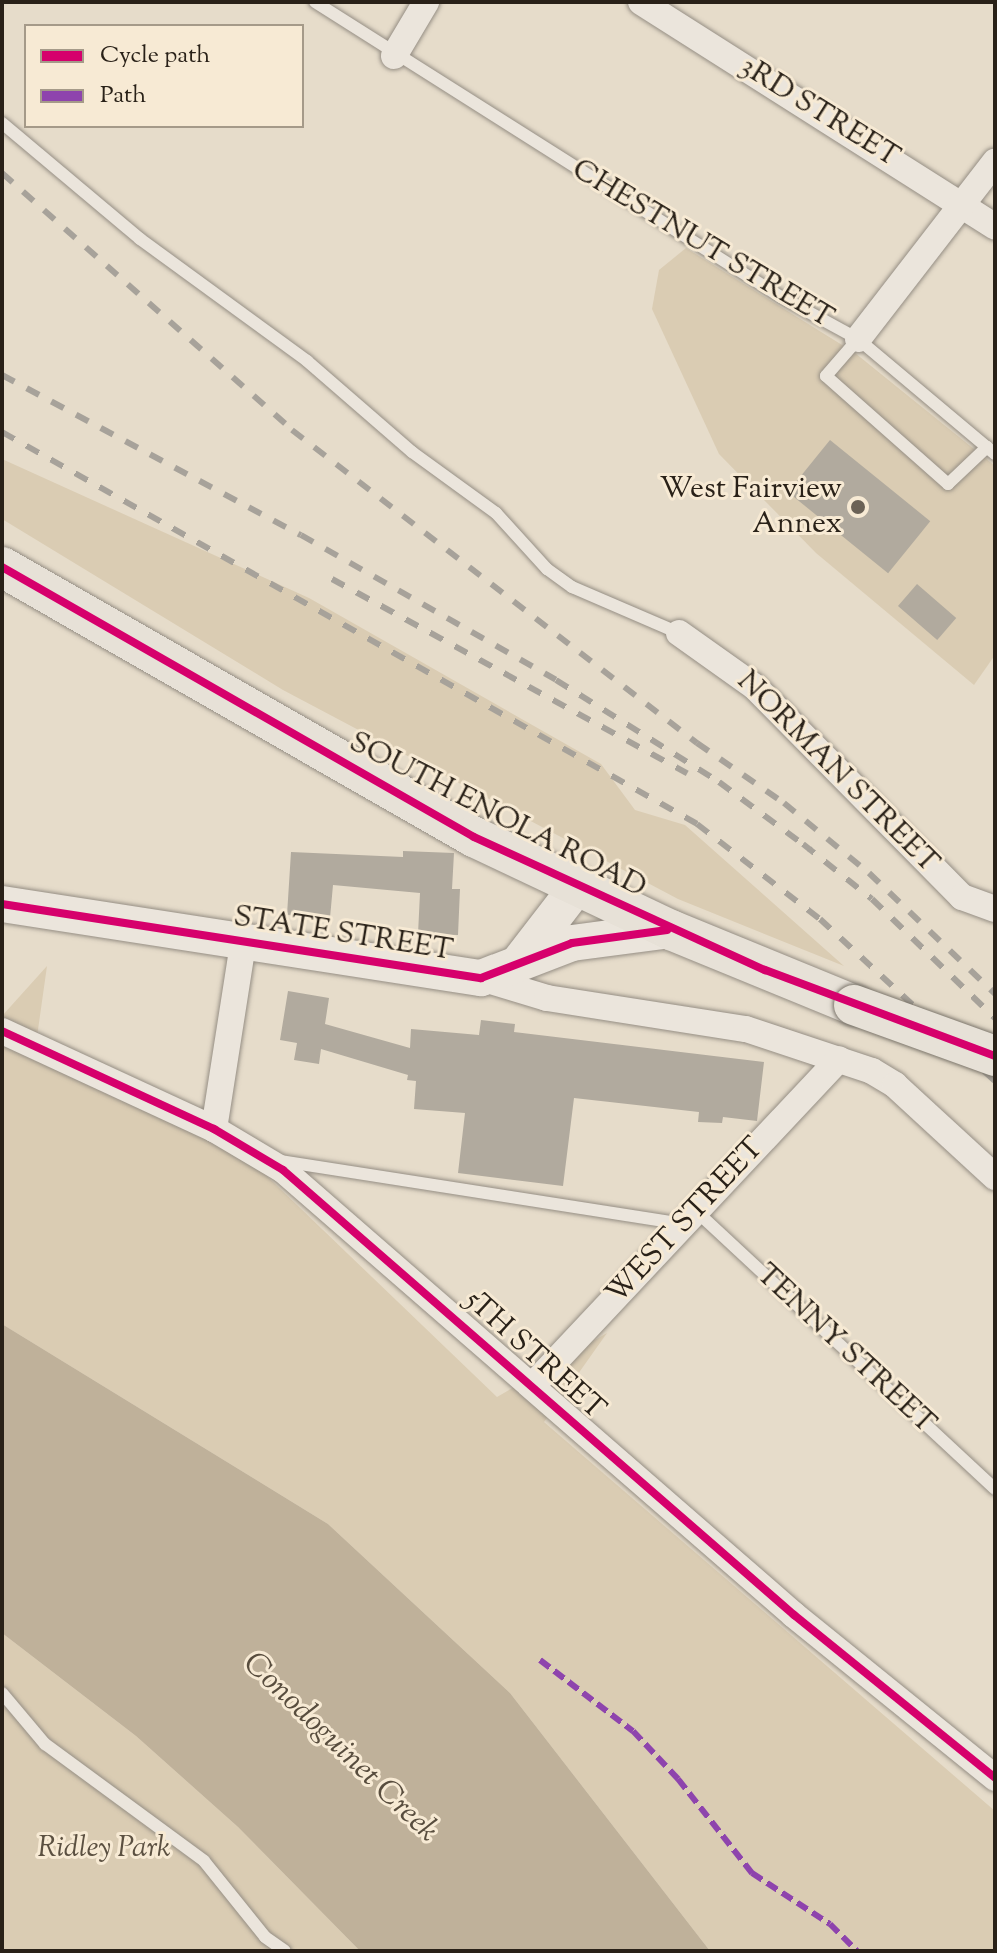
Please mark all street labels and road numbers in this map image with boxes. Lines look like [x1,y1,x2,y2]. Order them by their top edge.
street label: 3RD STREET [732,50,906,176]
street label: CHESTNUT STREET [565,153,839,337]
street label: NORMAN STREET [728,664,946,882]
street label: SOUTH ENOLA ROAD [342,725,652,907]
street label: STATE STREET [231,900,455,970]
street label: WEST STREET [600,1131,772,1313]
street label: TENNY STREET [748,1257,942,1443]
street label: 5TH STREET [456,1284,612,1428]

